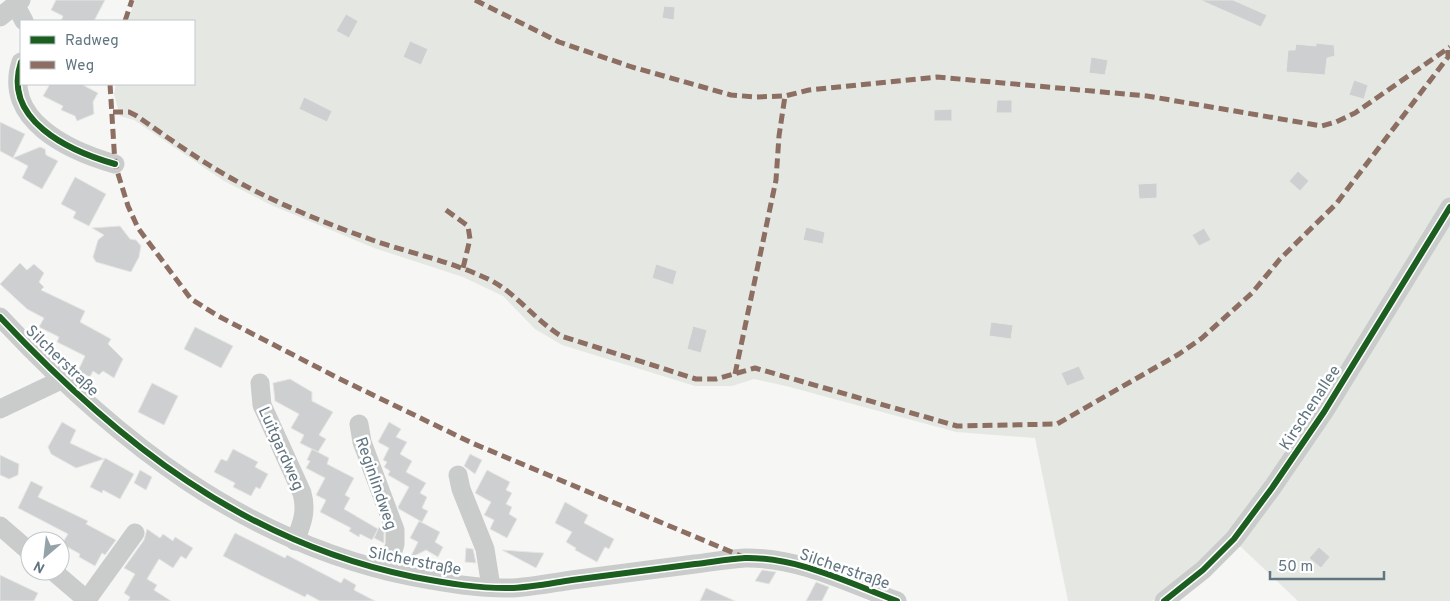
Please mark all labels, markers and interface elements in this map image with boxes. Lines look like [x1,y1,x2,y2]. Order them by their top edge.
legend [20,20,195,85]
text: Radweg [65,32,119,51]
text: Weg [65,57,94,76]
street label: Silcherstraße [21,321,103,401]
street label: Kirschenallee [1276,362,1346,454]
street label: Luitgardweg [253,404,308,494]
street label: Reginlindweg [350,435,400,533]
north arrow [20,531,70,581]
street label: Silcherstraße [366,543,463,581]
street label: Silcherstraße [796,545,892,595]
scale bar [1270,548,1384,580]
text: N [31,556,48,576]
text: 50 m [1278,558,1313,577]

